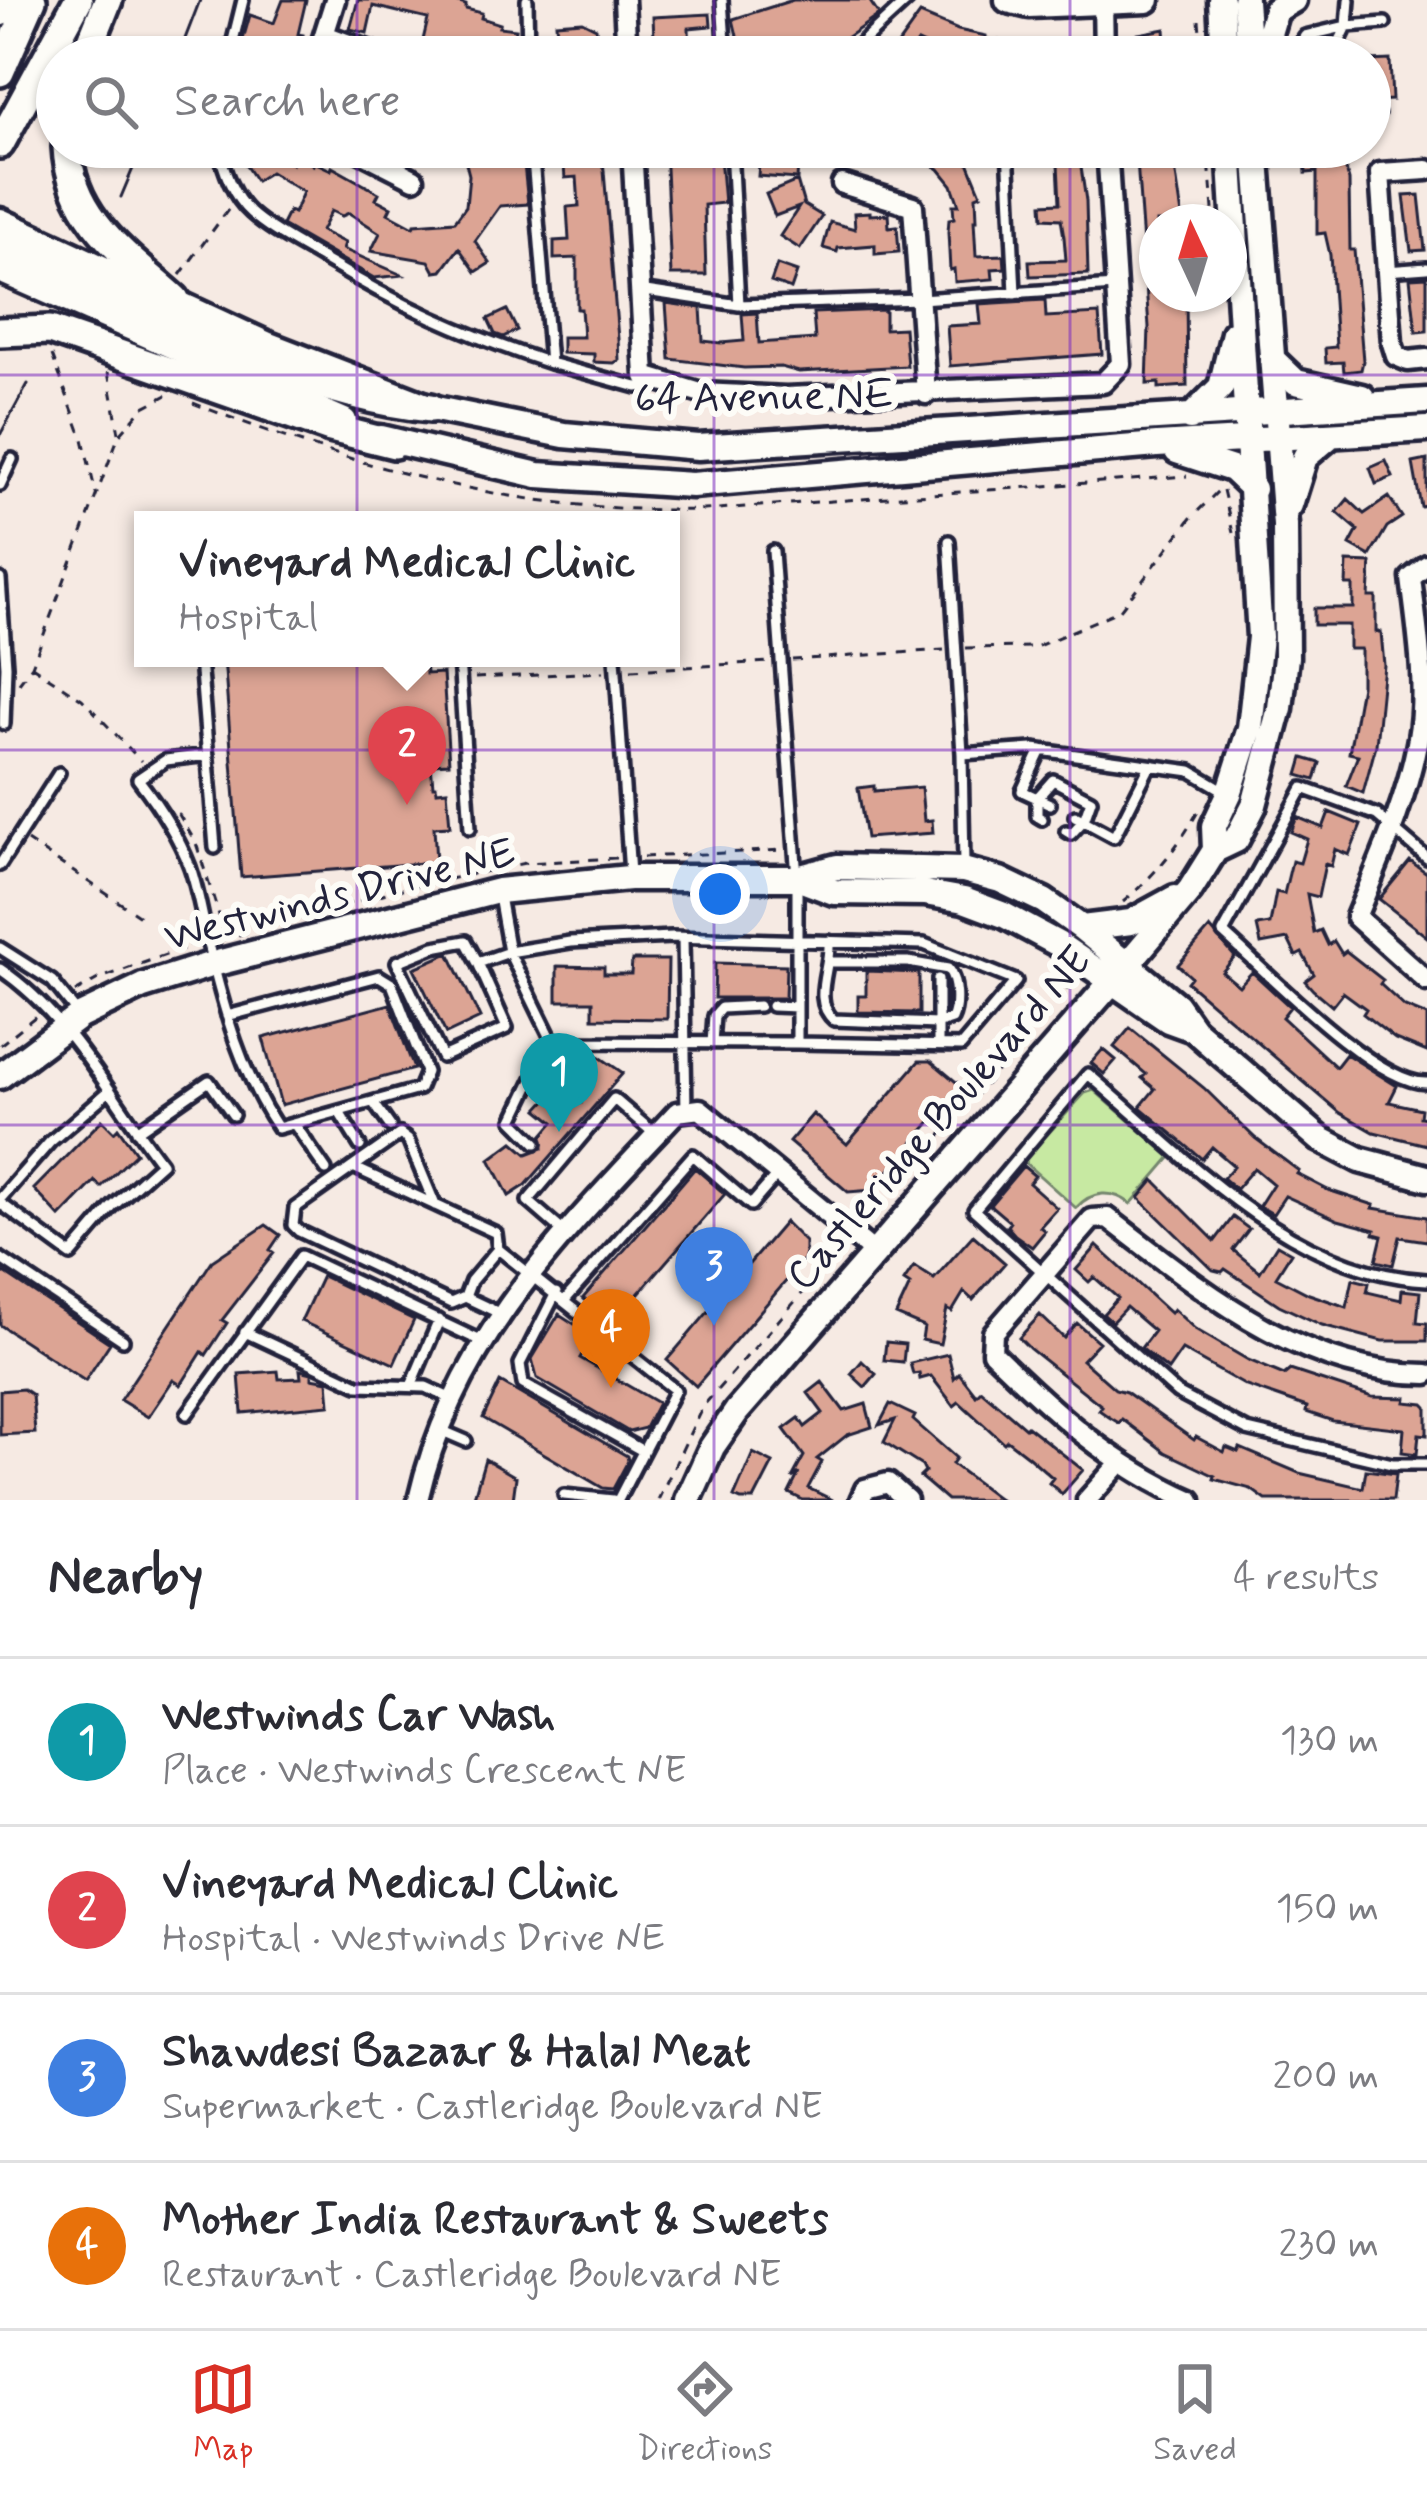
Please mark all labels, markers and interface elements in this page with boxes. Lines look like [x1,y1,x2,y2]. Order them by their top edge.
search box [36,36,1391,168]
icon: search [78,69,144,135]
text: Search here [174,73,401,132]
north arrow [1139,204,1247,312]
street label: 64 Avenue NE [634,368,894,428]
popup [134,511,680,667]
text: Vineyard Medical Clinic [179,534,635,593]
text: Hospital [179,593,318,644]
pin: 2 [368,706,446,805]
street label: Westwinds Drive NE [159,826,521,966]
your location [690,864,750,924]
street label: Castleridge Boulevard NE [775,935,1105,1303]
pin: 1 [520,1033,598,1132]
pin: 3 [675,1227,753,1326]
pin: 4 [572,1289,650,1388]
text: Nearby [48,1545,203,1611]
text: 4 results [1233,1553,1379,1604]
text: Westwinds Car Wash [162,1687,556,1746]
text: 1 [78,1716,96,1767]
text: 130 m [1280,1716,1379,1767]
text: Place · Westwinds Crescent NE [162,1746,686,1797]
text: Vineyard Medical Clinic [162,1855,618,1914]
text: 2 [77,1884,97,1935]
text: 150 m [1276,1884,1379,1935]
text: Hospital · Westwinds Drive NE [162,1914,665,1965]
text: Shawdesi Bazaar & Halal Meat [162,2023,751,2082]
text: 3 [78,2052,96,2103]
text: 200 m [1273,2052,1379,2103]
text: Supermarket · Castleridge Boulevard NE [162,2082,823,2133]
text: Mother India Restaurant & Sweets [162,2191,828,2250]
text: 4 [76,2220,98,2271]
text: 230 m [1278,2220,1379,2271]
text: Restaurant · Castleridge Boulevard NE [162,2250,782,2301]
tab: Map [190,2356,256,2472]
tab: Directions [637,2356,773,2472]
tab: Saved [1153,2356,1237,2472]

